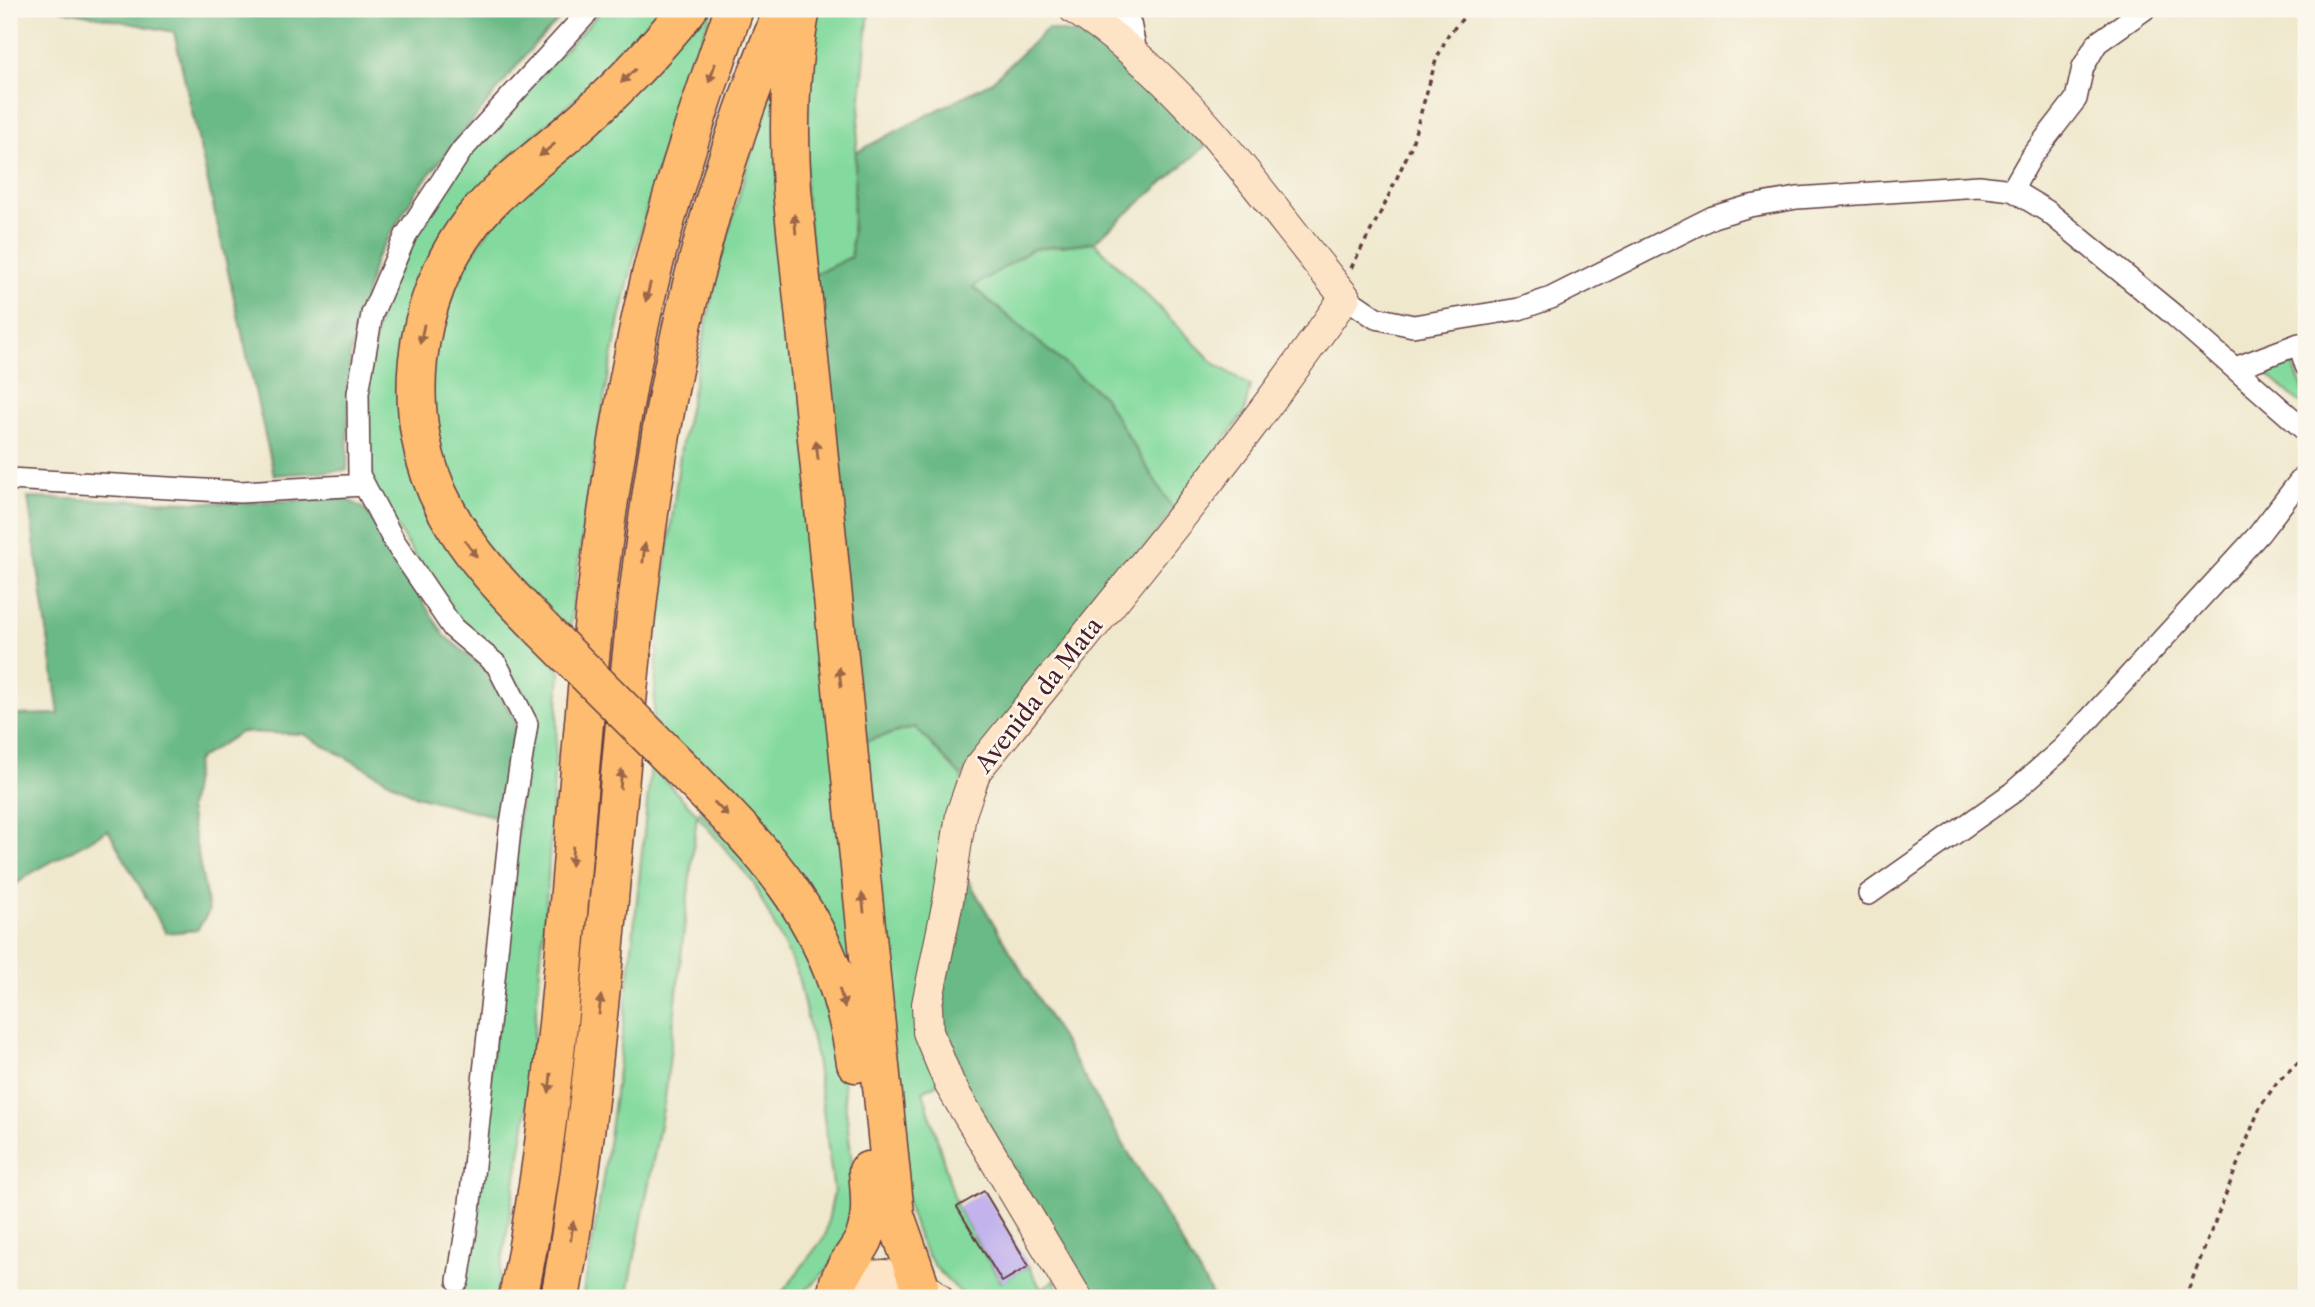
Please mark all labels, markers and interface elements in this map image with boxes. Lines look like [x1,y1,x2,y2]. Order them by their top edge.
one-way arrow [706,63,717,84]
one-way arrow [620,68,637,84]
one-way arrow [538,142,555,157]
one-way arrow [790,213,801,235]
one-way arrow [642,281,653,303]
one-way arrow [416,323,427,345]
one-way arrow [812,439,823,461]
one-way arrow [463,540,477,558]
one-way arrow [639,541,650,563]
street label: Avenida da Mata [968,611,1108,779]
one-way arrow [834,666,845,688]
one-way arrow [616,768,627,790]
one-way arrow [713,800,729,817]
one-way arrow [566,846,577,868]
one-way arrow [857,892,868,914]
one-way arrow [838,988,848,1009]
one-way arrow [595,994,606,1016]
one-way arrow [544,1072,555,1094]
one-way arrow [567,1220,578,1242]

